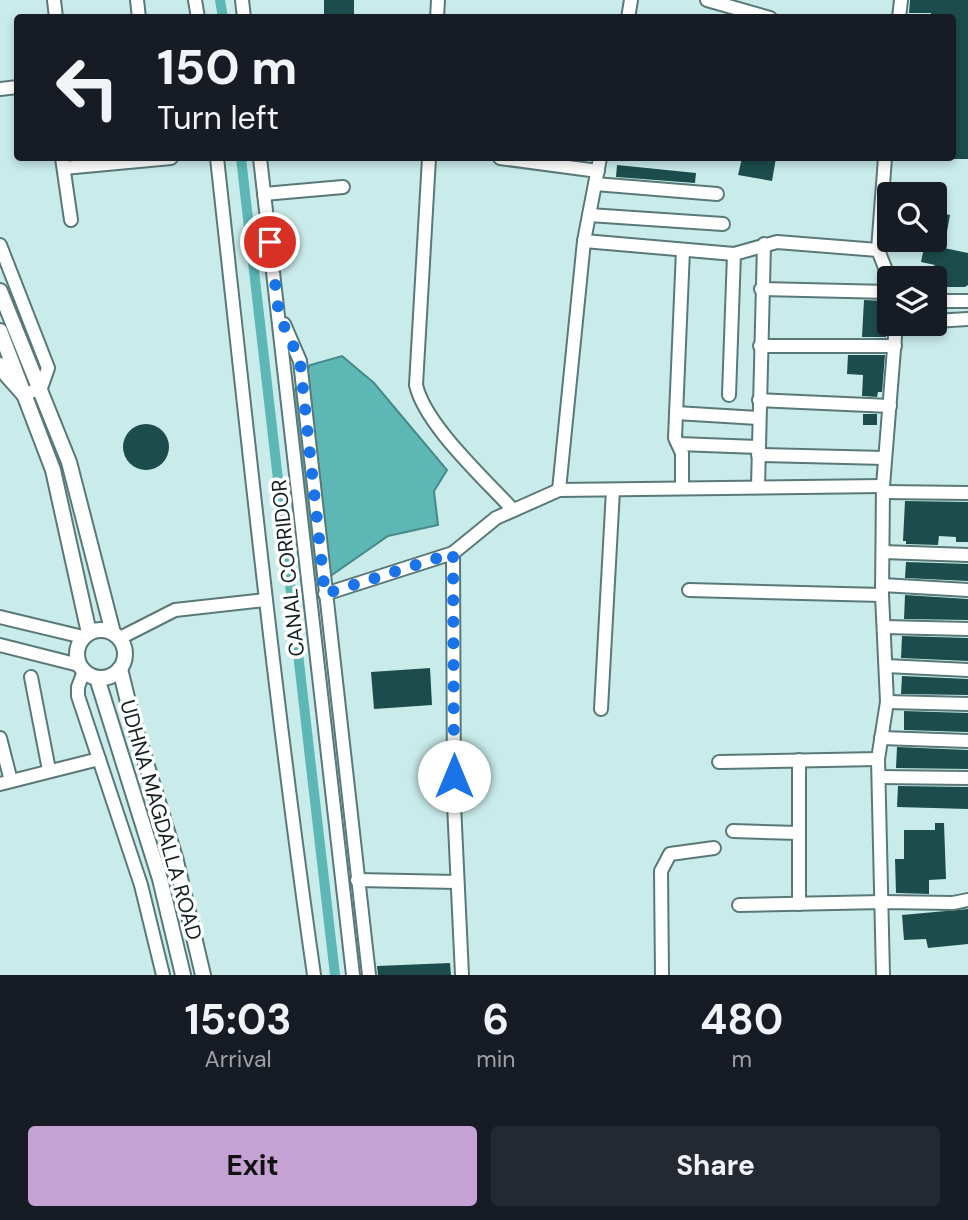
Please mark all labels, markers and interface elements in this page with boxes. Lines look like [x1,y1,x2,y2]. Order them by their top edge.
text: 150 m [157,35,297,99]
icon: left [42,42,133,133]
text: Turn left [157,97,279,139]
map controls [877,182,947,336]
button: search [877,182,947,252]
pin [240,212,300,272]
icon: arrive [251,223,289,261]
button: layers [877,266,947,336]
street label: CANAL CORRIDOR [265,478,311,658]
street label: UDHNA MAGDALLA ROAD [113,697,209,943]
position arrow [417,739,491,813]
text: 15:03 [185,992,292,1047]
text: 6 [482,992,509,1047]
text: 480 [700,992,783,1047]
text: Arrival [205,1044,272,1074]
text: min [476,1044,515,1074]
text: m [731,1044,752,1074]
button: Exit [28,1126,477,1206]
button: Share [491,1126,940,1206]

